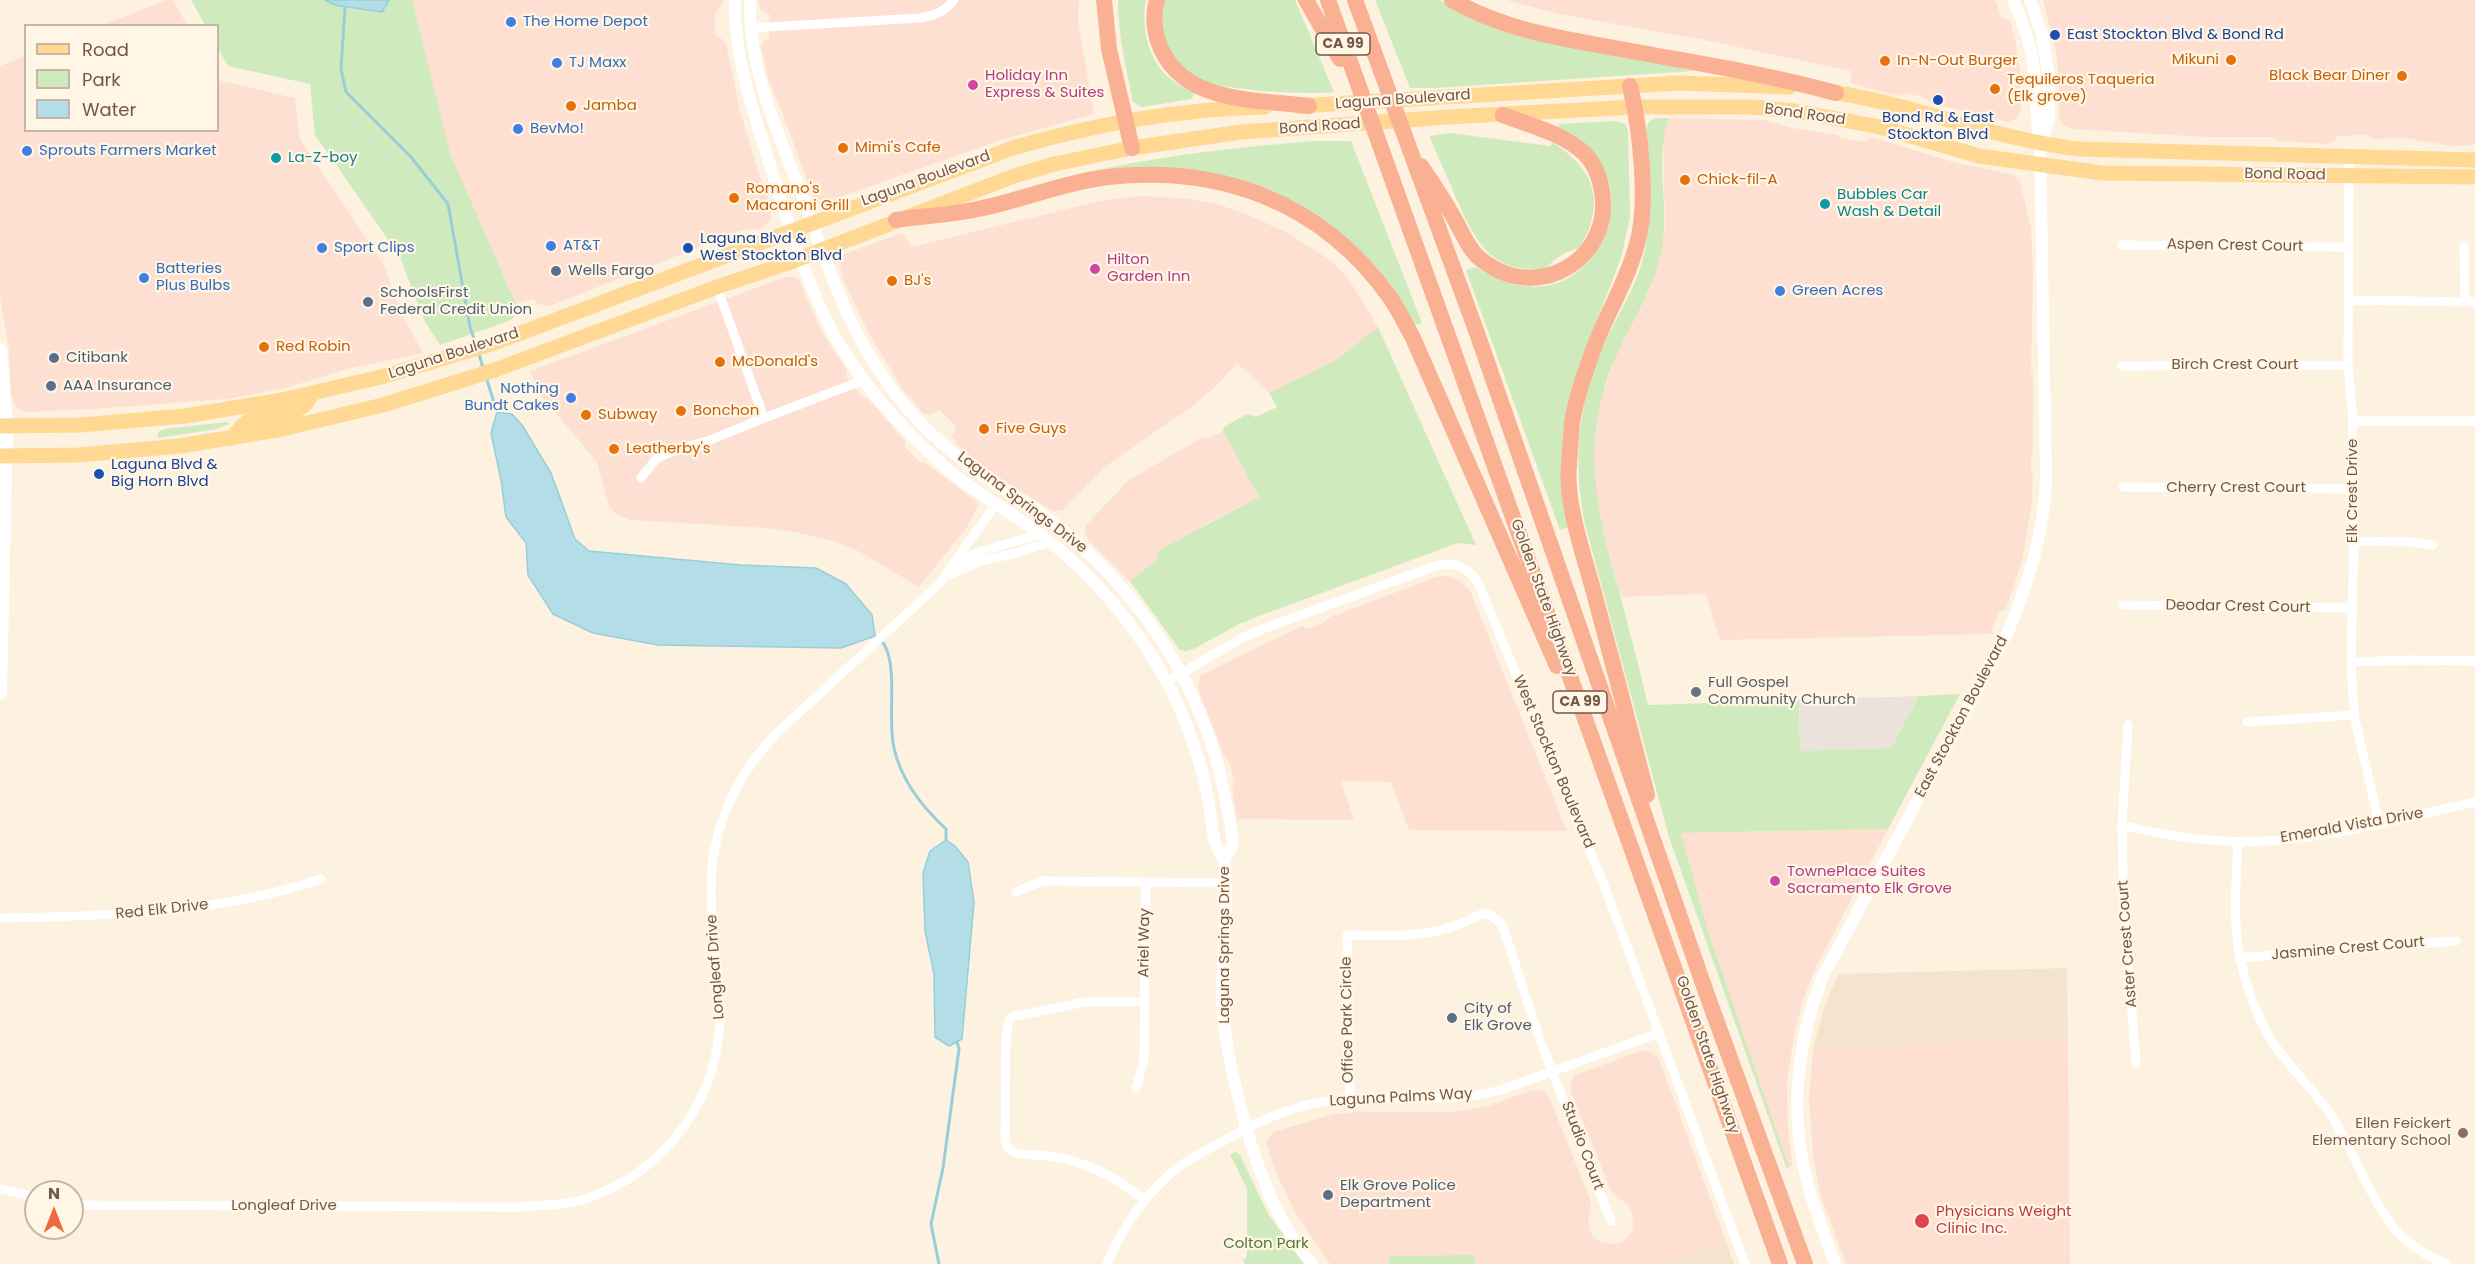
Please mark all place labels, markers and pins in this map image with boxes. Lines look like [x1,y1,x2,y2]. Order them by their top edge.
place label: The Home Depot [523,13,648,31]
marker: The Home Depot [504,15,518,29]
place label: East Stockton Blvd & Bond Rd [2067,26,2284,44]
marker: East Stockton Blvd & Bond Rd [2048,28,2062,42]
place label: Mikuni [2172,51,2219,69]
place label: In-N-Out Burger [1897,52,2018,70]
marker: Mikuni [2224,53,2238,67]
place label: TJ Maxx [569,54,626,72]
marker: In-N-Out Burger [1878,54,1892,68]
marker: TJ Maxx [550,56,564,70]
place label: Holiday Inn Express & Suites [985,67,1104,102]
place label: Black Bear Diner [2269,67,2390,85]
marker: Black Bear Diner [2395,69,2409,83]
place label: Tequileros Taqueria (Elk grove) [2007,71,2155,106]
marker: Holiday Inn Express & Suites [966,78,980,92]
marker: Tequileros Taqueria (Elk grove) [1988,82,2002,96]
marker: Bond Rd & East Stockton Blvd [1931,93,1945,107]
place label: Jamba [583,97,637,115]
marker: Jamba [564,99,578,113]
place label: Bond Rd & East Stockton Blvd [1882,109,1994,144]
place label: BevMo! [530,120,584,138]
marker: BevMo! [511,122,525,136]
place label: Mimi's Cafe [855,139,941,157]
marker: Mimi's Cafe [836,141,850,155]
place label: Sprouts Farmers Market [39,142,217,160]
marker: Sprouts Farmers Market [20,144,34,158]
place label: La-Z-boy [288,149,357,167]
marker: La-Z-boy [269,151,283,165]
place label: Chick-fil-A [1697,171,1778,189]
marker: Chick-fil-A [1678,173,1692,187]
place label: Romano's Macaroni Grill [746,180,849,215]
place label: Bubbles Car Wash & Detail [1837,186,1941,221]
marker: Romano's Macaroni Grill [727,191,741,205]
marker: Bubbles Car Wash & Detail [1818,197,1832,211]
place label: Laguna Blvd & West Stockton Blvd [700,230,842,265]
place label: AT&T [563,237,600,255]
place label: Sport Clips [334,239,415,257]
marker: AT&T [544,239,558,253]
marker: Sport Clips [315,241,329,255]
marker: Laguna Blvd & West Stockton Blvd [681,241,695,255]
place label: Hilton Garden Inn [1107,251,1190,286]
place label: Batteries Plus Bulbs [156,260,230,295]
place label: Wells Fargo [568,262,654,280]
marker: Hilton Garden Inn [1088,262,1102,276]
marker: Wells Fargo [549,264,563,278]
marker: Batteries Plus Bulbs [137,271,151,285]
place label: BJ's [904,272,931,290]
marker: BJ's [885,274,899,288]
place label: Green Acres [1792,282,1883,300]
place label: SchoolsFirst Federal Credit Union [380,284,532,319]
marker: Green Acres [1773,284,1787,298]
marker: SchoolsFirst Federal Credit Union [361,295,375,309]
place label: Red Robin [276,338,351,356]
marker: Red Robin [257,340,271,354]
place label: Citibank [66,349,128,367]
marker: Citibank [47,351,61,365]
place label: McDonald's [732,353,818,371]
marker: McDonald's [713,355,727,369]
place label: AAA Insurance [63,377,172,395]
marker: AAA Insurance [44,379,58,393]
place label: Nothing Bundt Cakes [464,380,559,415]
marker: Nothing Bundt Cakes [564,391,578,405]
place label: Bonchon [693,402,759,420]
marker: Bonchon [674,404,688,418]
place label: Subway [598,406,657,424]
marker: Subway [579,408,593,422]
place label: Five Guys [996,420,1067,438]
marker: Five Guys [977,422,991,436]
place label: Leatherby's [626,440,711,458]
marker: Leatherby's [607,442,621,456]
place label: Laguna Blvd & Big Horn Blvd [111,456,218,491]
marker: Laguna Blvd & Big Horn Blvd [92,467,106,481]
place label: Full Gospel Community Church [1708,674,1856,709]
marker: Full Gospel Community Church [1689,685,1703,699]
place label: TownePlace Suites Sacramento Elk Grove [1787,863,1952,898]
marker: TownePlace Suites Sacramento Elk Grove [1768,874,1782,888]
place label: City of Elk Grove [1464,1000,1532,1035]
marker: City of Elk Grove [1445,1011,1459,1025]
place label: Ellen Feickert Elementary School [2312,1115,2451,1150]
marker: Ellen Feickert Elementary School [2456,1126,2470,1140]
place label: Elk Grove Police Department [1340,1177,1456,1212]
marker: Elk Grove Police Department [1321,1188,1335,1202]
place label: Physicians Weight Clinic Inc. [1936,1203,2071,1238]
marker: Physicians Weight Clinic Inc. [1913,1212,1931,1230]

